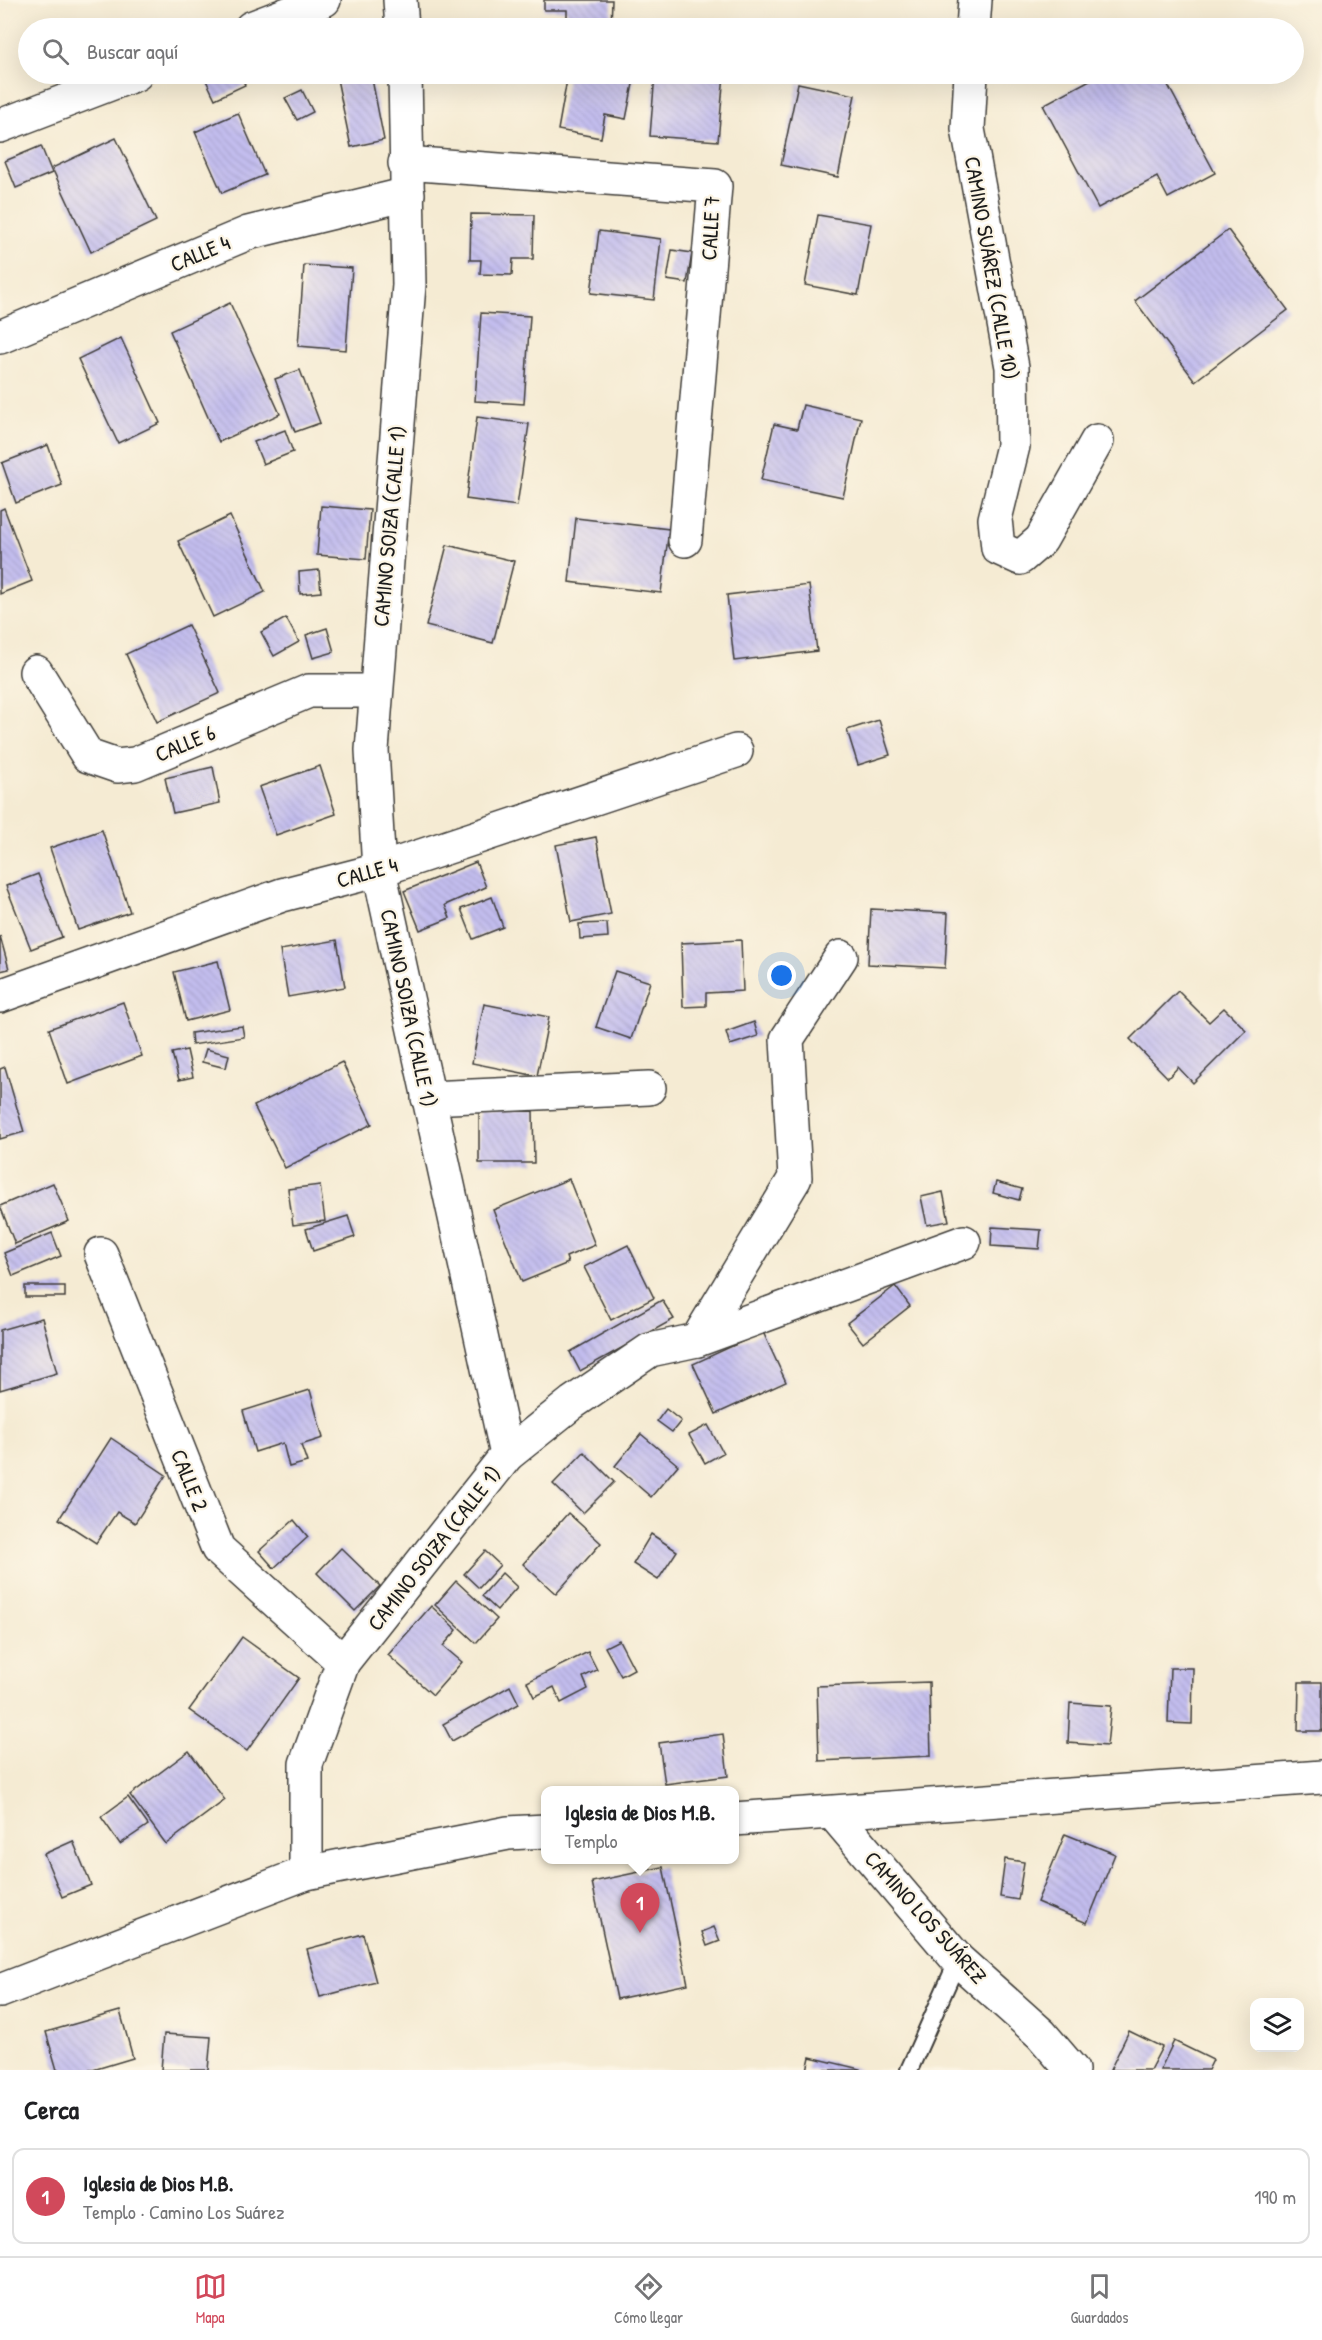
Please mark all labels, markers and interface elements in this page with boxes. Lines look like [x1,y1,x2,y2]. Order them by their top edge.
search box [18,18,1304,84]
icon: search [39,35,72,68]
text: Buscar aquí [87,36,179,66]
street label: CAMINO SUÁREZ (CALLE 10) [958,154,1026,382]
street label: CALLE 7 [693,195,727,261]
street label: CALLE 4 [166,227,234,279]
street label: CAMINO SOIZA (CALLE 1) [365,424,413,628]
street label: CALLE 6 [150,717,220,769]
street label: CALLE 4 [333,849,401,895]
street label: CAMINO SOIZA (CALLE 1) [373,906,445,1110]
your location [767,961,796,990]
street label: CALLE 2 [164,1445,216,1516]
street label: CAMINO SOIZA (CALLE 1) [360,1459,508,1637]
popup [541,1786,739,1864]
text: Iglesia de Dios M.B. [565,1797,715,1827]
text: Templo [565,1827,618,1854]
street label: CAMINO LOS SUÁREZ [858,1844,994,1990]
pin: 1 [620,1884,660,1933]
map controls [1250,1998,1304,2052]
button: layers [1250,1998,1304,2052]
text: Cerca [24,2092,79,2127]
text: Iglesia de Dios M.B. [83,2168,233,2198]
text: 1 [42,2183,49,2210]
text: 190 m [1254,2183,1296,2210]
text: Templo · Camino Los Suárez [83,2198,285,2225]
tab: Mapa [194,2270,227,2328]
tab: Cómo llegar [614,2270,683,2328]
tab: Guardados [1070,2270,1128,2328]

